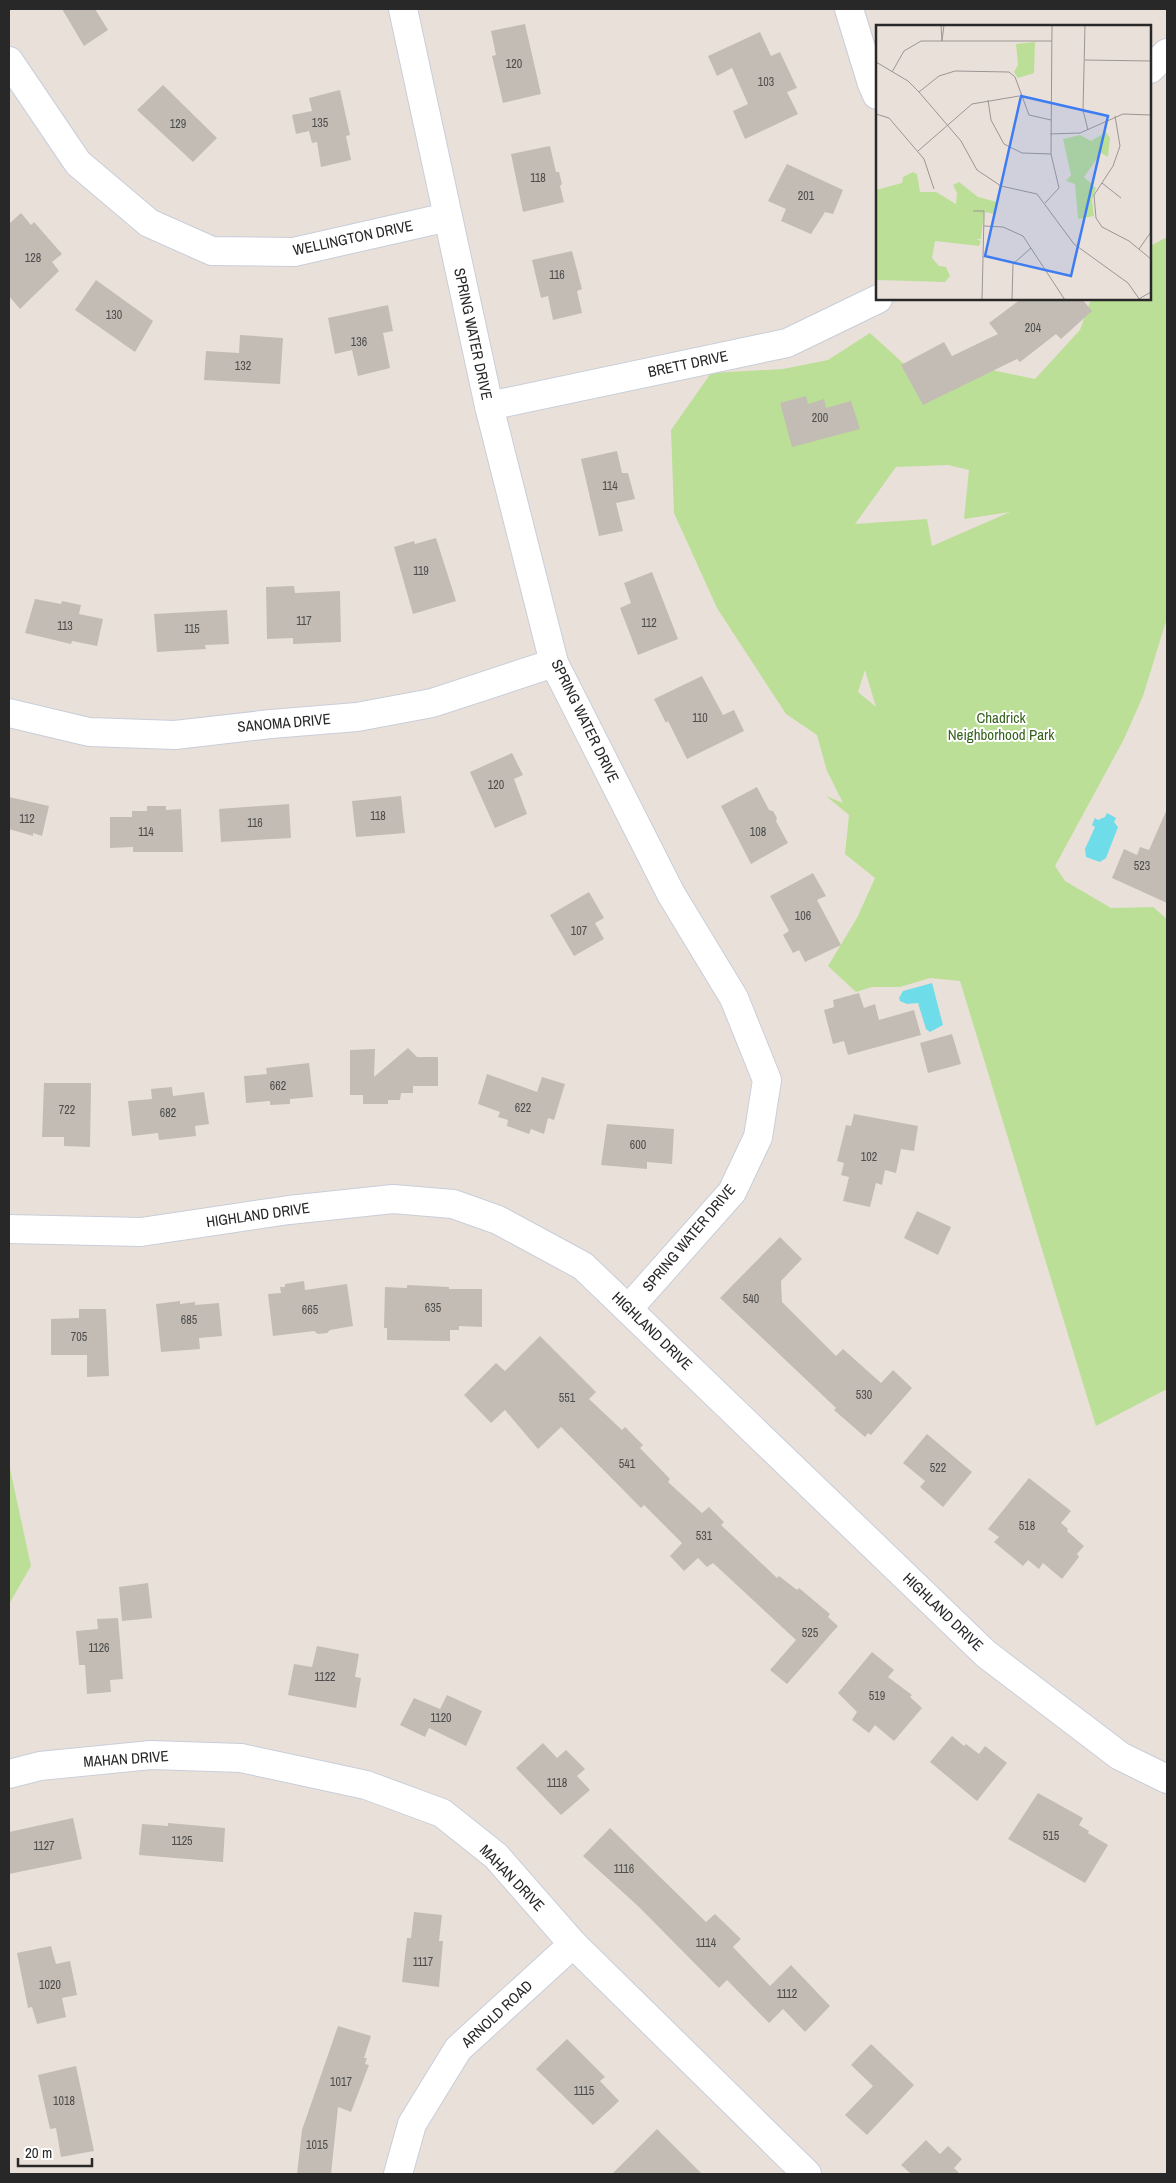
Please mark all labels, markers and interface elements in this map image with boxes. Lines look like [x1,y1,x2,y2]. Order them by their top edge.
inset map [876,25,1151,300]
house number: 120 [506,56,522,72]
house number: 103 [758,74,774,90]
house number: 135 [312,115,329,131]
house number: 129 [170,116,186,132]
house number: 118 [530,170,546,186]
house number: 201 [798,188,815,204]
street label: WELLINGTON DRIVE [291,215,415,260]
house number: 128 [25,250,41,266]
street label: SPRING WATER DRIVE [449,266,498,402]
house number: 116 [549,267,565,283]
house number: 130 [106,307,122,323]
house number: 204 [1025,320,1042,336]
house number: 136 [351,334,367,350]
street label: BRETT DRIVE [646,345,730,382]
house number: 132 [235,358,251,374]
house number: 200 [812,410,828,426]
house number: 114 [602,478,618,494]
house number: 119 [413,563,429,579]
house number: 117 [296,613,312,629]
house number: 112 [641,615,657,631]
house number: 113 [57,618,73,634]
house number: 115 [184,621,200,637]
street label: SPRING WATER DRIVE [546,656,624,786]
park label: Chadrick Neighborhood Park [948,707,1055,745]
street label: SANOMA DRIVE [236,708,332,737]
house number: 110 [692,710,708,726]
house number: 120 [488,777,504,793]
house number: 118 [370,808,386,824]
house number: 112 [19,811,35,827]
house number: 116 [247,815,263,831]
house number: 114 [138,824,154,840]
house number: 108 [750,824,766,840]
house number: 523 [1134,858,1150,874]
house number: 106 [795,908,811,924]
house number: 107 [571,923,588,939]
house number: 662 [270,1078,286,1094]
house number: 622 [515,1100,531,1116]
house number: 722 [59,1102,75,1118]
house number: 682 [160,1105,176,1121]
house number: 600 [630,1137,646,1153]
house number: 102 [861,1149,877,1165]
street label: SPRING WATER DRIVE [637,1179,740,1296]
street label: HIGHLAND DRIVE [205,1197,311,1232]
street label: HIGHLAND DRIVE [607,1287,697,1375]
house number: 540 [743,1291,759,1307]
house number: 635 [425,1300,442,1316]
house number: 665 [302,1302,319,1318]
house number: 685 [181,1312,198,1328]
house number: 705 [71,1329,88,1345]
house number: 530 [856,1387,872,1403]
house number: 551 [559,1390,576,1406]
house number: 541 [619,1456,636,1472]
house number: 522 [930,1460,946,1476]
house number: 518 [1019,1518,1035,1534]
house number: 531 [696,1528,713,1544]
street label: HIGHLAND DRIVE [898,1568,988,1656]
house number: 525 [802,1625,819,1641]
house number: 1126 [88,1640,110,1656]
house number: 1122 [314,1669,336,1685]
house number: 519 [869,1688,885,1704]
house number: 1120 [430,1710,452,1726]
street label: MAHAN DRIVE [83,1745,169,1772]
house number: 1118 [547,1775,567,1791]
house number: 515 [1043,1828,1060,1844]
house number: 1125 [171,1833,193,1849]
house number: 1127 [33,1838,55,1854]
street label: MAHAN DRIVE [475,1840,550,1916]
house number: 1116 [614,1861,634,1877]
house number: 1114 [696,1935,717,1951]
house number: 1117 [413,1954,434,1970]
street label: ARNOLD ROAD [456,1975,537,2053]
house number: 1020 [39,1977,61,1993]
house number: 1112 [777,1986,797,2002]
house number: 1017 [330,2074,352,2090]
house number: 1115 [574,2083,595,2099]
house number: 1018 [53,2093,75,2109]
scale bar [18,2136,91,2168]
house number: 1015 [306,2137,328,2153]
text: 20 m [25,2142,52,2163]

